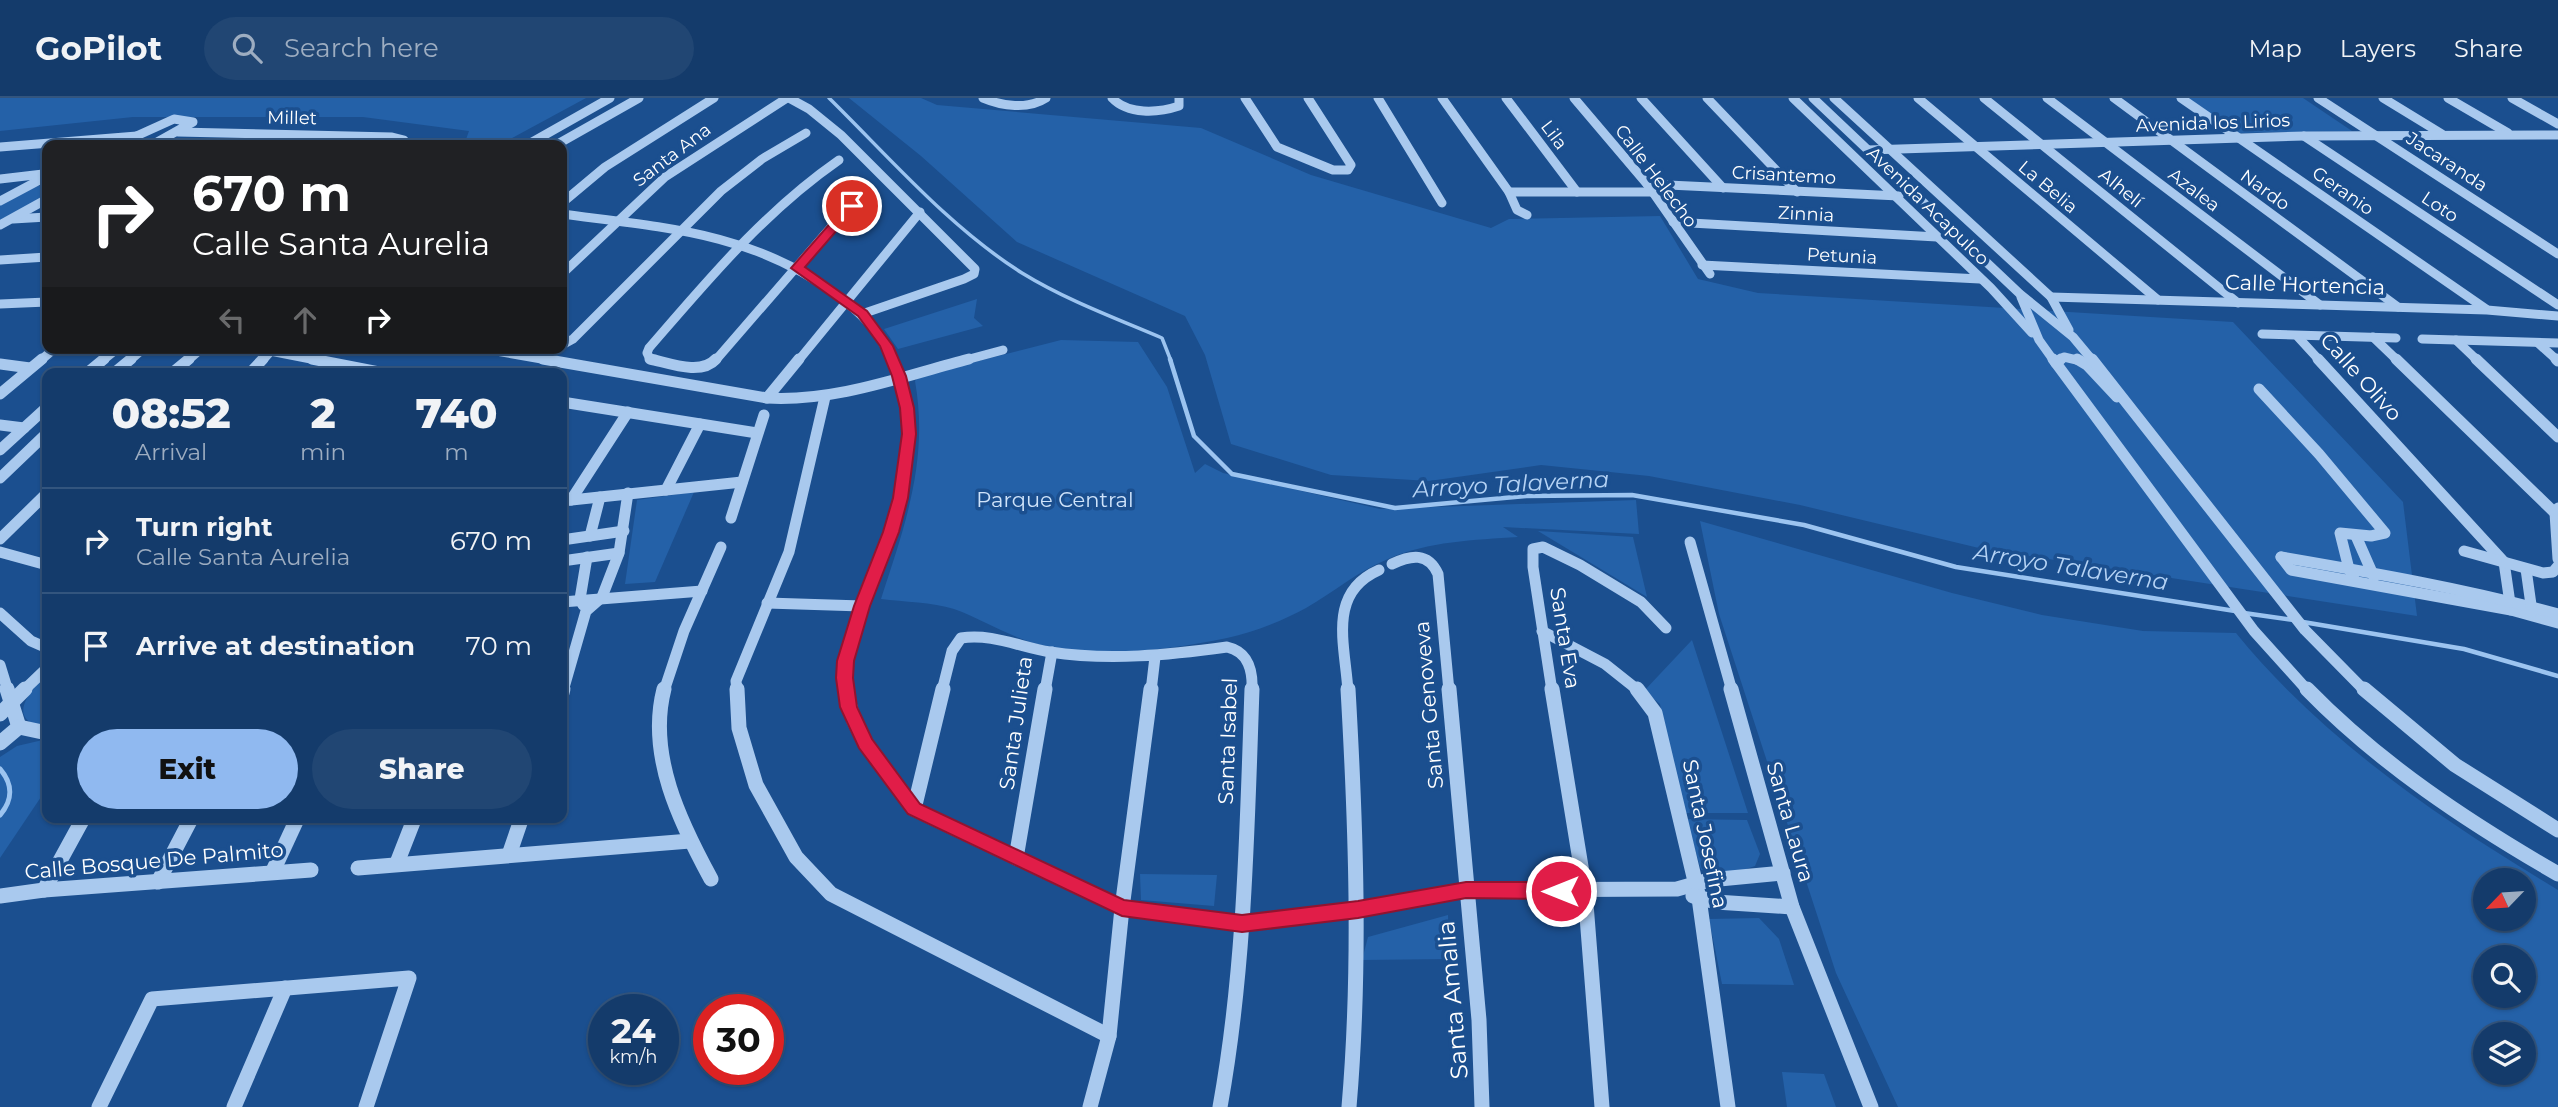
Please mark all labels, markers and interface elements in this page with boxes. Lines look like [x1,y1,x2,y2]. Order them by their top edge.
search box [204,17,694,80]
text: GoPilot [35,28,162,68]
icon: search [228,29,266,67]
text: Search here [284,32,439,64]
text: Map [2248,34,2302,63]
text: Layers [2340,34,2416,63]
text: Share [2454,34,2523,63]
street label: Millet [267,107,317,129]
street label: Avenida los Lirios [2135,109,2291,137]
street label: Lila [1536,116,1572,154]
street label: Santa Ana [629,119,715,191]
street label: Calle Helecho [1610,120,1702,232]
street label: Jacaranda [2401,127,2492,196]
street label: Avenida Acapulco [1862,142,1994,270]
street label: La Belia [2014,156,2082,218]
street label: Crisantemo [1731,161,1837,189]
street label: Geranio [2308,162,2378,220]
text: 670 m [192,164,351,223]
street label: Alhelí [2094,164,2148,213]
street label: Azalea [2164,164,2224,216]
street label: Nardo [2236,165,2294,215]
icon: right [77,168,168,259]
pin [822,176,882,236]
icon: arrive [833,187,871,225]
street label: Loto [2417,187,2463,227]
street label: Zinnia [1777,202,1835,226]
text: Calle Santa Aurelia [192,224,490,263]
street label: Petunia [1806,243,1878,269]
street label: Calle Hortencia [2224,269,2386,300]
icon: left [213,301,251,339]
icon: ahead [286,301,324,339]
icon: right [359,301,397,339]
street label: Calle Olivo [2315,328,2407,426]
text: 08:52 [111,387,231,439]
text: 2 [311,387,336,439]
text: 740 [416,387,498,439]
text: Arrival [135,438,207,466]
text: min [300,438,346,466]
text: m [444,438,469,466]
water label: Arroyo Talaverna [1410,465,1610,503]
park label: Parque Central [976,487,1134,512]
text: Turn right [136,511,272,543]
icon: right [77,522,115,560]
text: 670 m [450,525,532,557]
water label: Arroyo Talaverna [1970,537,2170,596]
text: Calle Santa Aurelia [136,543,350,571]
street label: Santa Eva [1545,585,1586,691]
street label: Santa Genoveva [1409,620,1448,790]
icon: arrive [77,627,115,665]
text: Arrive at destination [136,630,415,662]
text: 70 m [466,630,532,662]
street label: Santa Julieta [994,655,1037,791]
street label: Santa Isabel [1213,677,1242,805]
button: Exit [77,729,298,809]
button: Share [312,729,532,809]
street label: Santa Josefina [1678,757,1733,911]
street label: Santa Laura [1761,759,1820,885]
street label: Calle Bosque De Palmito [23,837,284,884]
position arrow [1524,854,1598,928]
north arrow [2473,868,2536,931]
map controls [2473,868,2536,1085]
street label: Santa Amalia [1431,920,1474,1080]
button: search [2473,945,2536,1008]
speed limit sign: 30 [693,994,784,1085]
text: 24 [611,1009,656,1052]
button: layers [2473,1022,2536,1085]
text: km/h [609,1046,658,1068]

